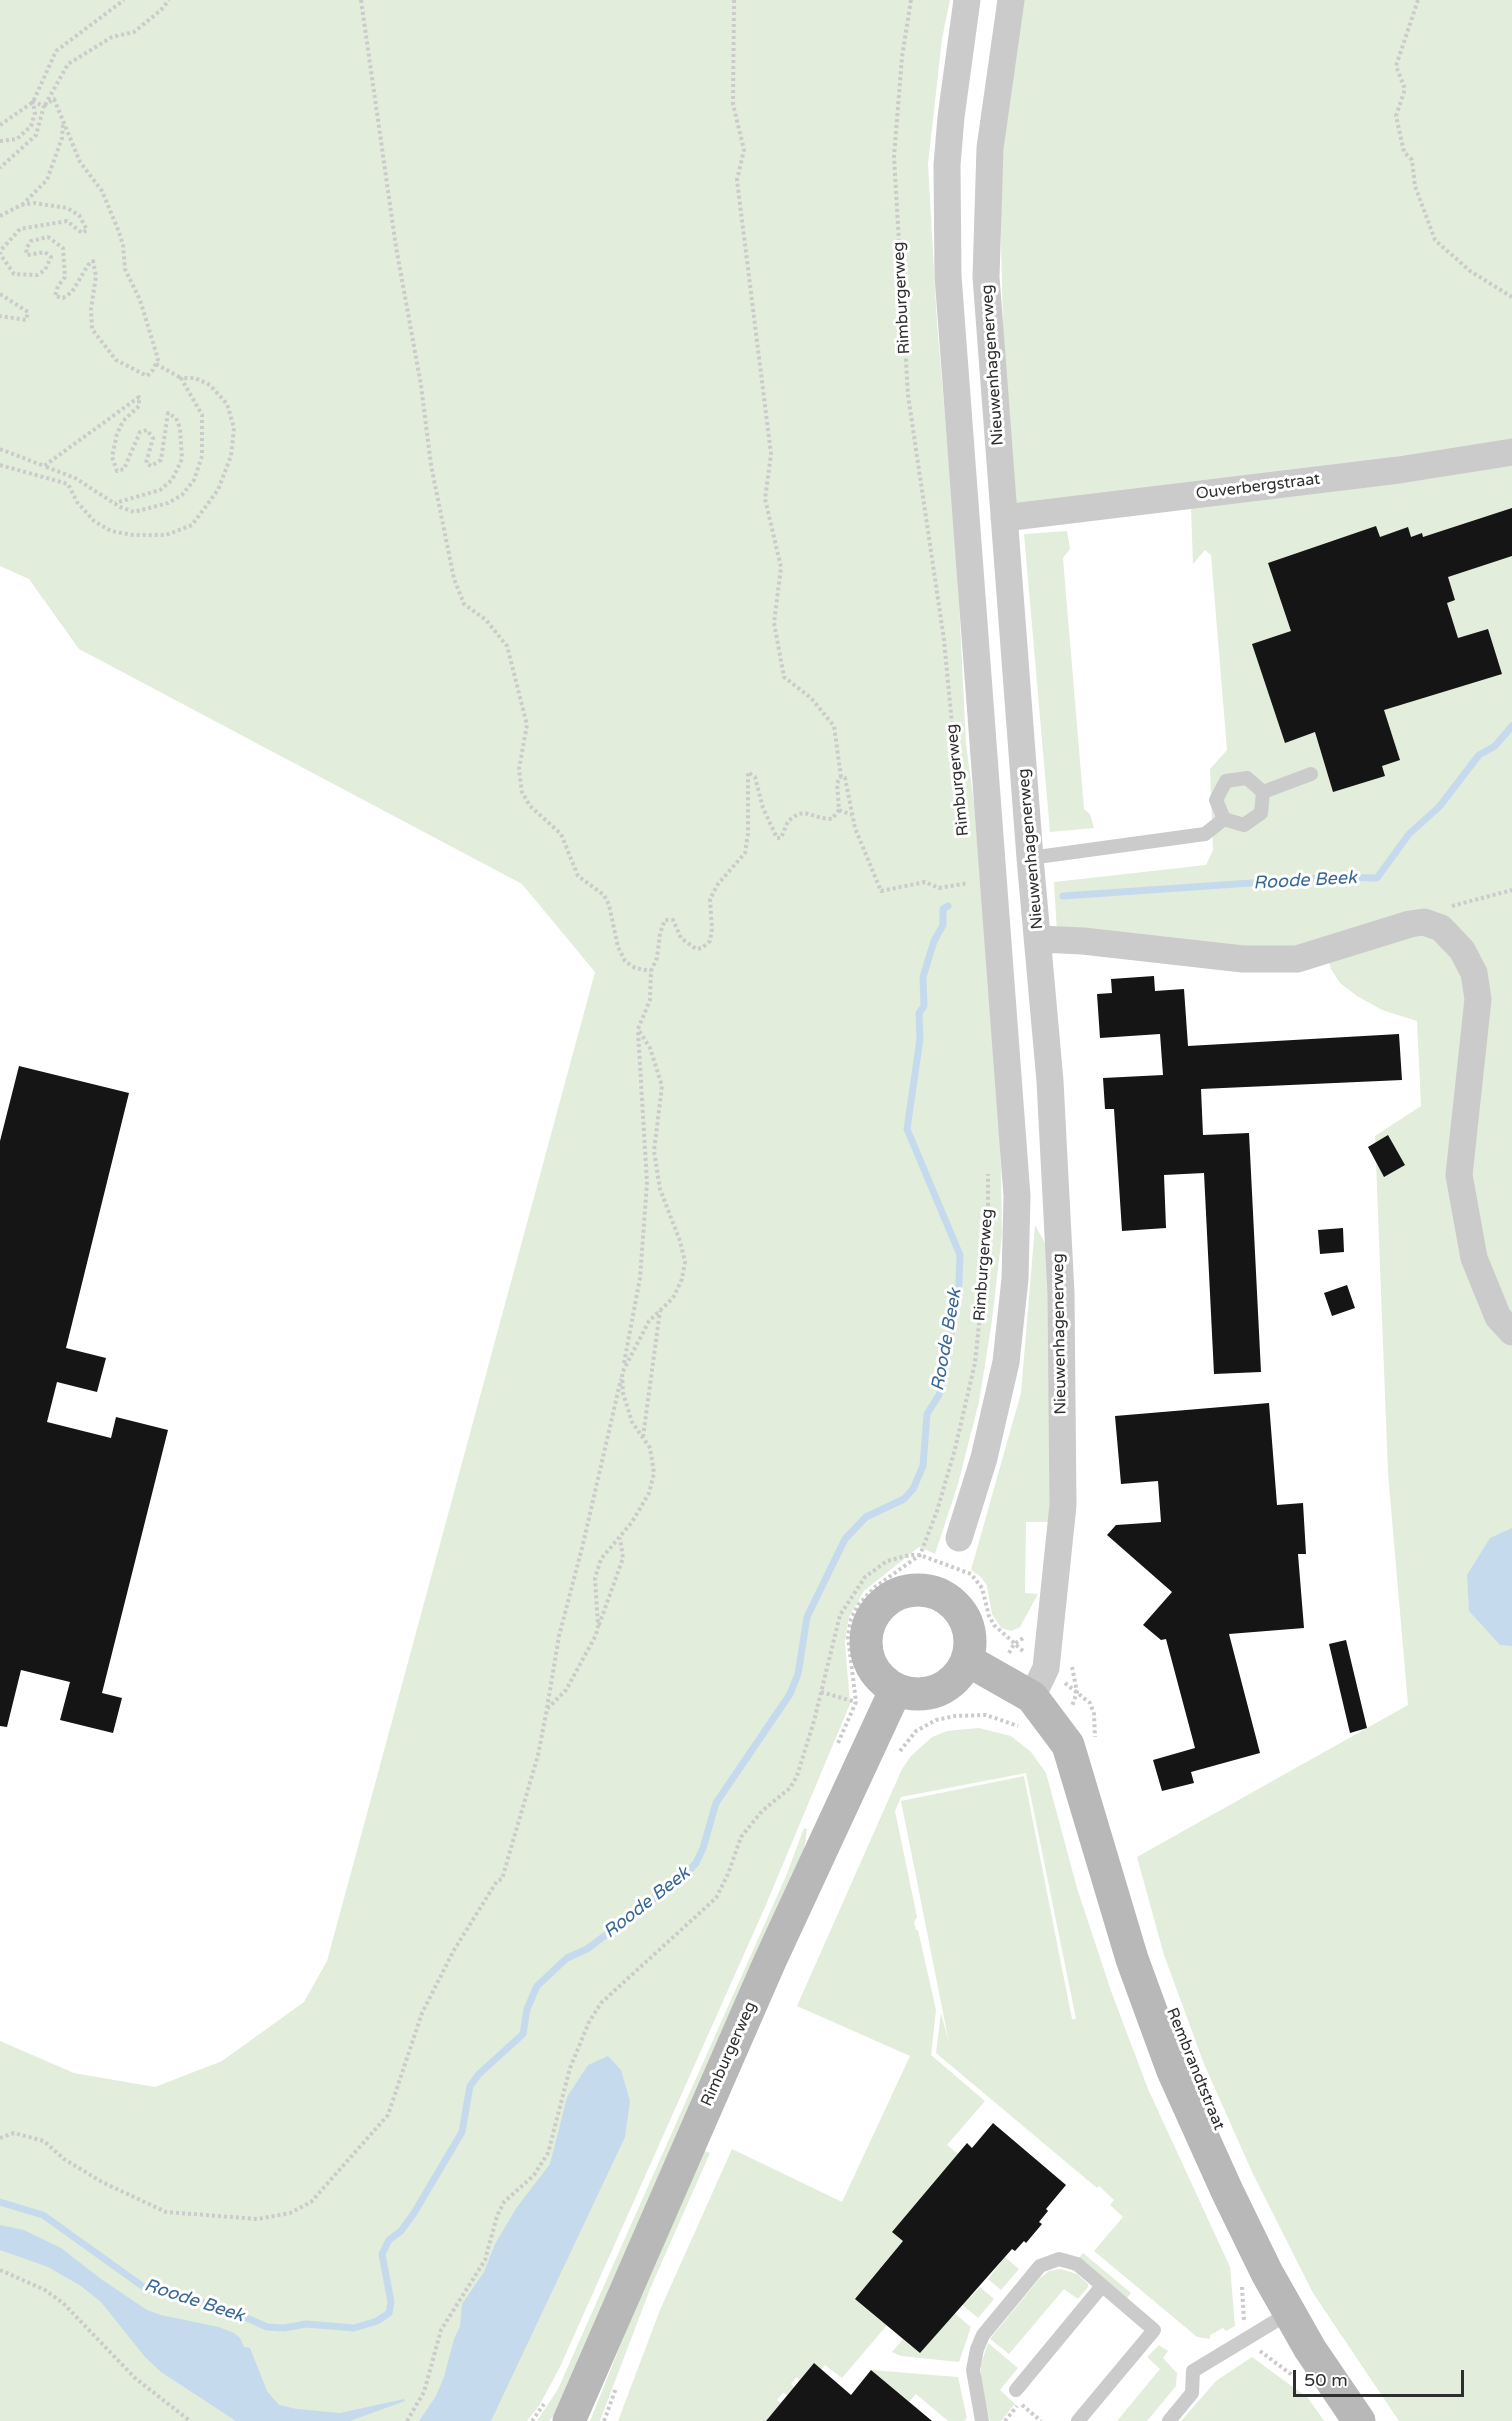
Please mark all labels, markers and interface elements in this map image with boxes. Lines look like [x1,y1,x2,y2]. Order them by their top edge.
street label: Rimburgerweg [889,241,915,355]
street label: Nieuwenhagenerweg [978,284,1008,446]
street label: Ouverbergstraat [1195,470,1321,504]
street label: Rimburgerweg [943,723,973,837]
street label: Nieuwenhagenerweg [1014,768,1048,930]
water label: Roode Beek [1253,868,1357,894]
street label: Rimburgerweg [970,1208,998,1322]
street label: Nieuwenhagenerweg [1049,1253,1071,1415]
water label: Roode Beek [927,1287,967,1393]
water label: Roode Beek [600,1863,694,1943]
street label: Rimburgerweg [697,1999,761,2109]
street label: Rembrandtstraat [1162,2005,1228,2133]
water label: Roode Beek [141,2275,247,2327]
scale bar [1296,2358,1467,2396]
text: 50 m [1304,2369,1348,2391]

